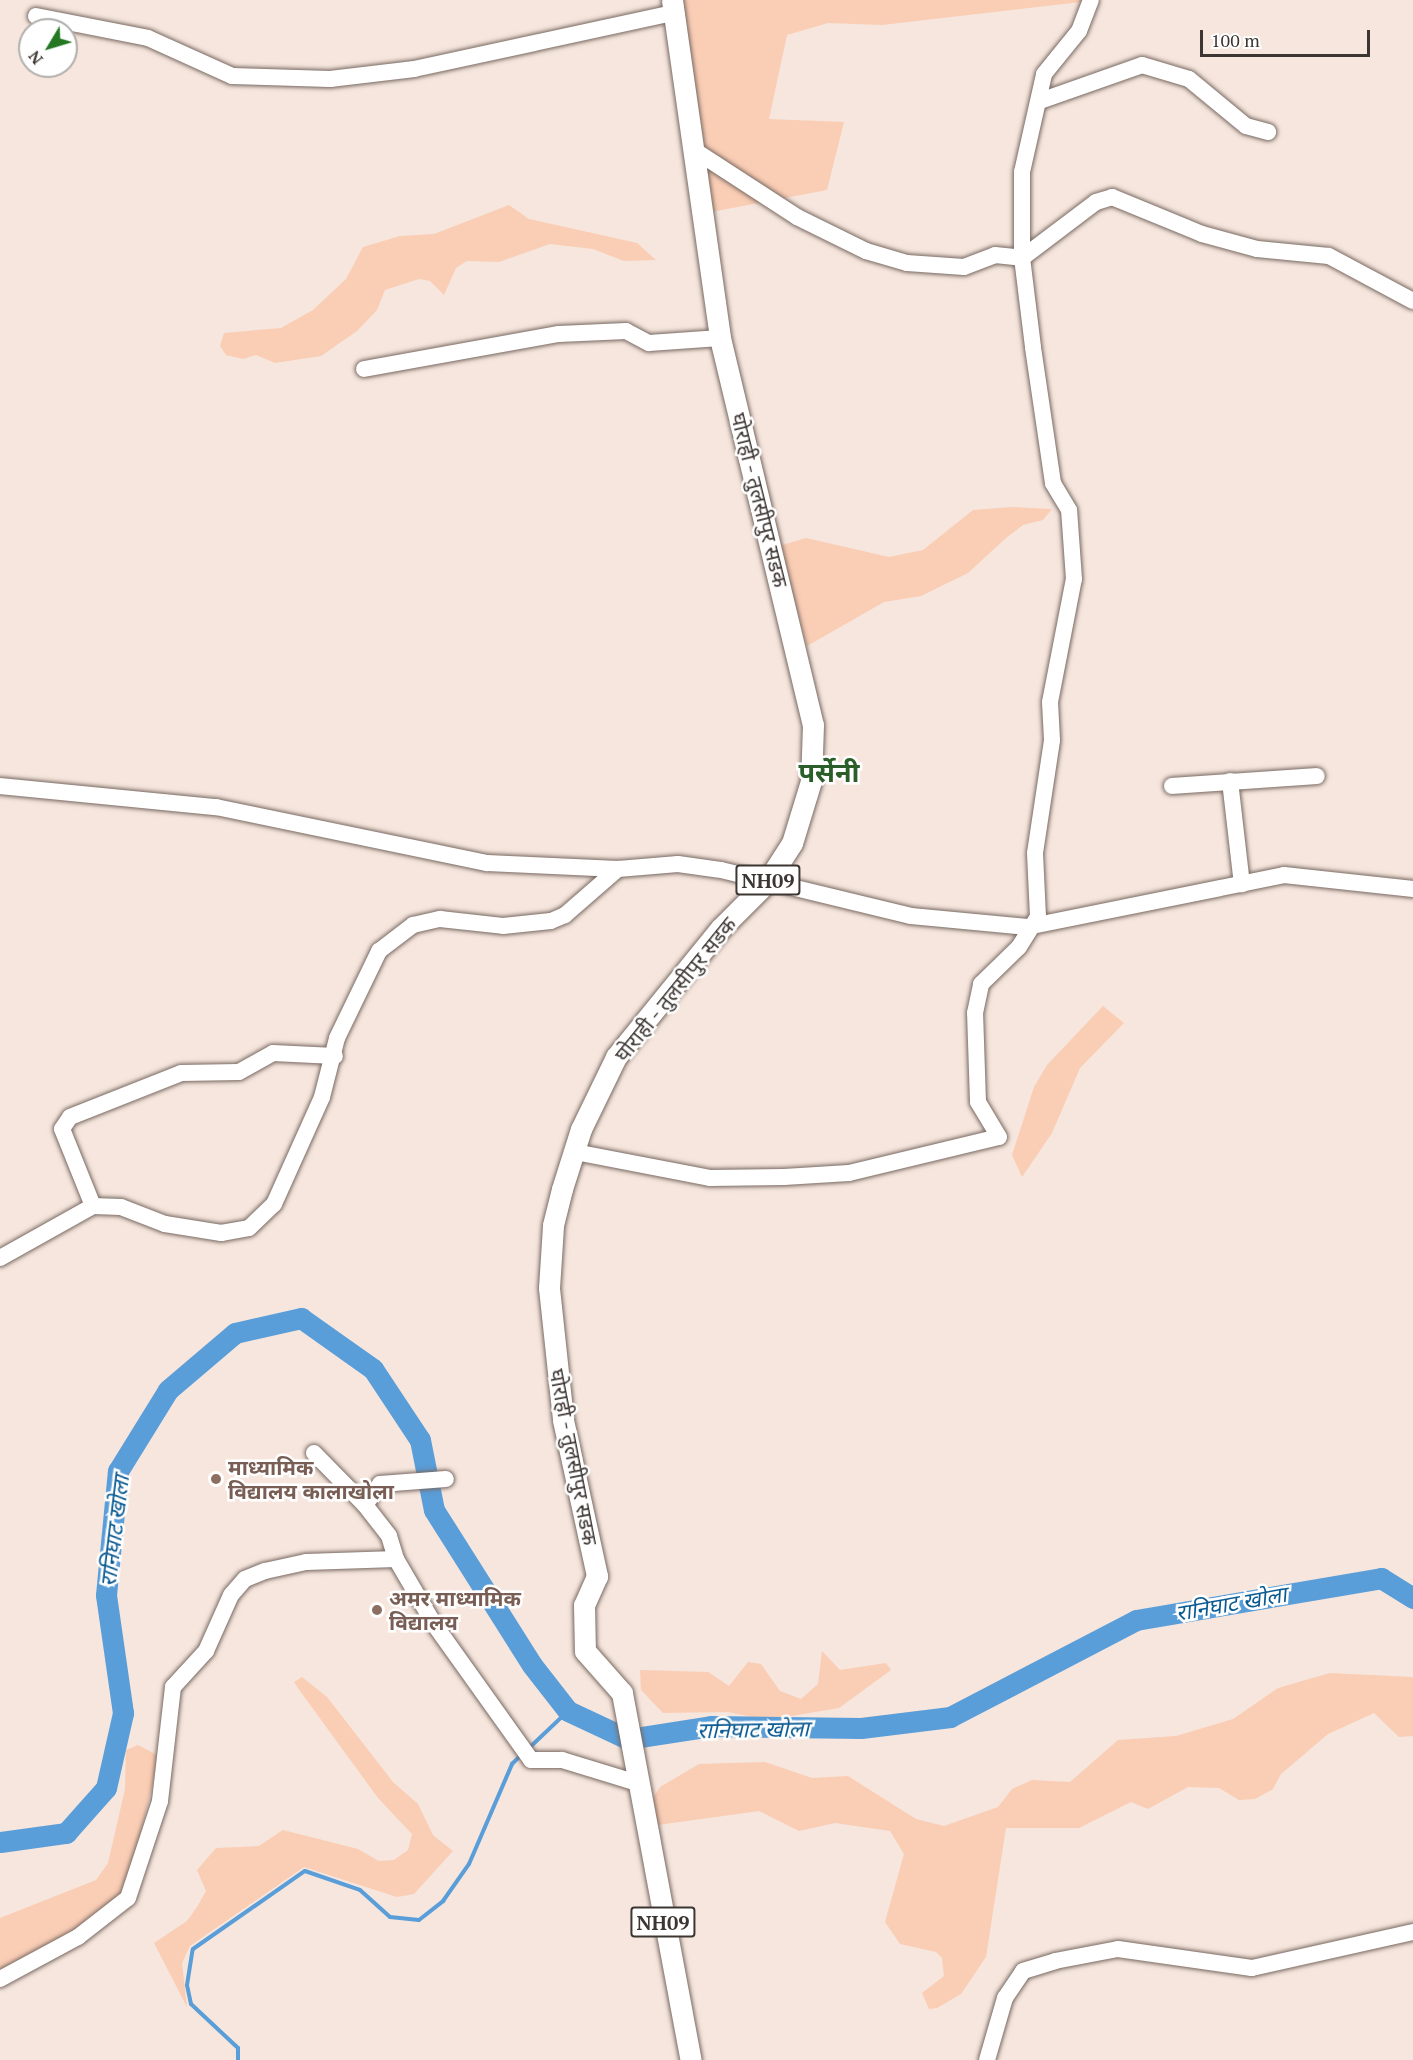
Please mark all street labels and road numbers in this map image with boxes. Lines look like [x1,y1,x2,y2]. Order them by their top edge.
street label: घोराही - तुलसीपुर सडक [726,409,794,591]
road number: NH09 [735,863,801,897]
street label: घोराही - तुलसीपुर सडक [608,911,742,1067]
street label: घोराही - तुलसीपुर सडक [544,1366,604,1548]
road number: NH09 [630,1905,696,1939]

